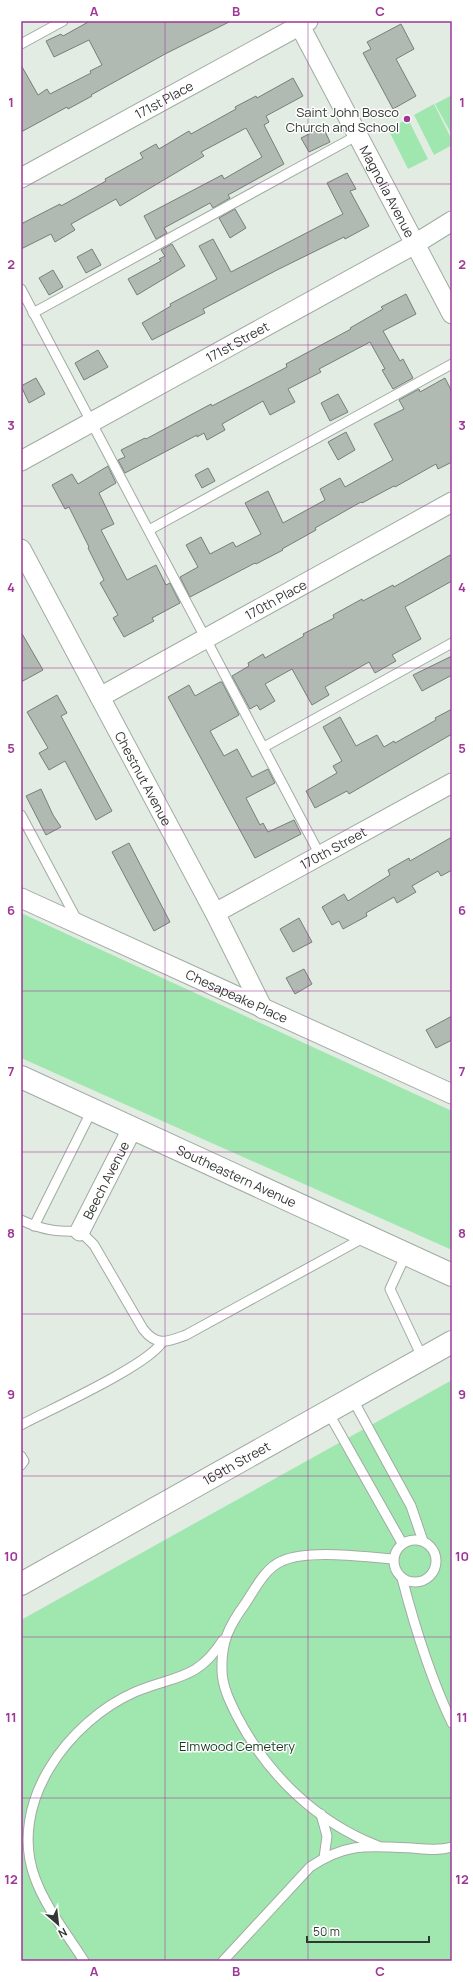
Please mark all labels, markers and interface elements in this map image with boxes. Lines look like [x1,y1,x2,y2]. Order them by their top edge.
text: A [90,2,99,20]
text: B [232,2,240,20]
text: C [375,2,385,20]
street label: 171st Place [132,76,197,123]
text: 1 [8,93,14,111]
text: 1 [459,93,465,111]
place label: Saint John Bosco Church and School [286,103,399,136]
marker: Saint John Bosco Church and School [402,114,412,124]
street label: Magnolia Avenue [356,142,419,241]
text: 2 [7,255,15,273]
text: 2 [458,255,466,273]
street label: 171st Street [203,317,272,367]
text: 3 [7,416,15,434]
text: 3 [458,416,466,434]
street label: 170th Place [242,575,310,624]
text: 4 [7,578,15,596]
text: 4 [458,578,466,596]
street label: Chestnut Avenue [111,728,176,829]
text: 5 [7,739,15,757]
text: 5 [458,739,466,757]
street label: 170th Street [297,823,370,874]
text: 6 [7,901,15,919]
text: 6 [458,901,466,919]
street label: Chesapeake Place [183,965,291,1027]
text: 7 [8,1062,15,1080]
text: 7 [459,1062,466,1080]
street label: Beech Avenue [78,1138,133,1222]
street label: Southeastern Avenue [173,1141,300,1211]
text: 8 [7,1224,15,1242]
text: 8 [458,1224,466,1242]
text: 9 [7,1385,15,1403]
text: 9 [458,1385,466,1403]
street label: 169th Street [199,1437,273,1489]
text: 10 [4,1547,18,1565]
text: 10 [455,1547,469,1565]
text: 11 [5,1708,17,1726]
text: 11 [456,1708,468,1726]
park label: Elmwood Cemetery [179,1737,295,1755]
text: 12 [4,1870,18,1888]
text: 12 [455,1870,469,1888]
north arrow [38,1904,78,1944]
scale bar [307,1918,429,1944]
text: 50 m [313,1923,340,1940]
text: N [56,1925,70,1942]
text: A [90,1962,99,1980]
text: B [232,1962,240,1980]
text: C [375,1962,385,1980]

